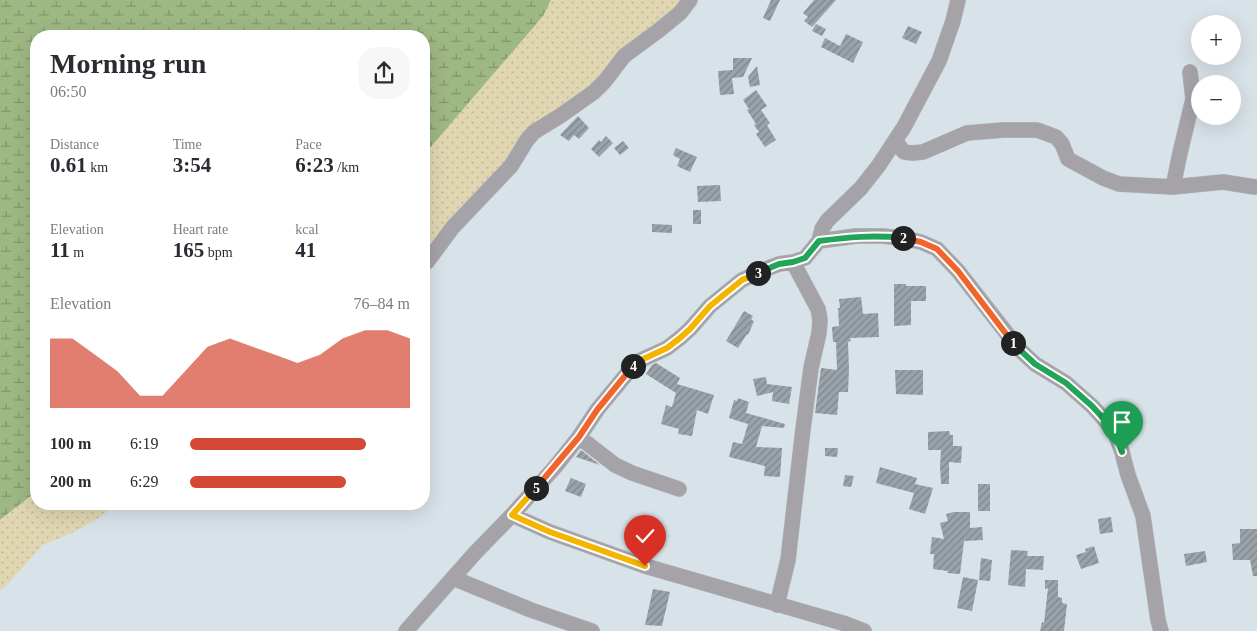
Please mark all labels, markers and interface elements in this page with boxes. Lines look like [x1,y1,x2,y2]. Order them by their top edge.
map controls [1191,15,1241,125]
button: + [1191,15,1241,65]
button: share [358,47,410,99]
text: Morning run [50,48,206,79]
button: − [1191,75,1241,125]
text: 06:50 [50,83,86,100]
text: Distance [50,137,99,152]
text: Time [173,137,202,152]
text: Pace [295,137,322,152]
text: 0.61 [50,153,87,177]
text: 3:54 [173,153,211,177]
text: 6:23 [295,153,334,177]
text: km [87,160,108,175]
text: /km [334,160,359,175]
text: Elevation [50,222,104,237]
text: Heart rate [173,222,228,237]
text: kcal [295,222,319,237]
pin: 2 [890,226,916,250]
text: 2 [900,231,907,246]
text: 11 [50,238,70,262]
text: 165 [173,238,204,262]
text: 41 [295,238,316,262]
text: m [70,245,84,260]
text: bpm [204,245,233,260]
pin: 3 [746,260,770,286]
text: 3 [755,266,762,281]
text: Elevation [50,295,111,312]
text: 76–84 m [354,295,410,312]
pin: 1 [1000,330,1026,356]
text: 1 [1010,336,1017,351]
pin: 4 [620,354,646,378]
text: 4 [630,359,637,374]
pin [1101,401,1143,452]
icon: arrive [1108,408,1136,436]
text: 100 m [50,435,91,452]
text: 6:19 [130,435,158,452]
text: 200 m [50,473,91,490]
text: 6:29 [130,473,158,490]
pin: 5 [524,476,548,500]
text: 5 [533,481,540,496]
pin [624,515,666,566]
icon: check [631,522,659,550]

